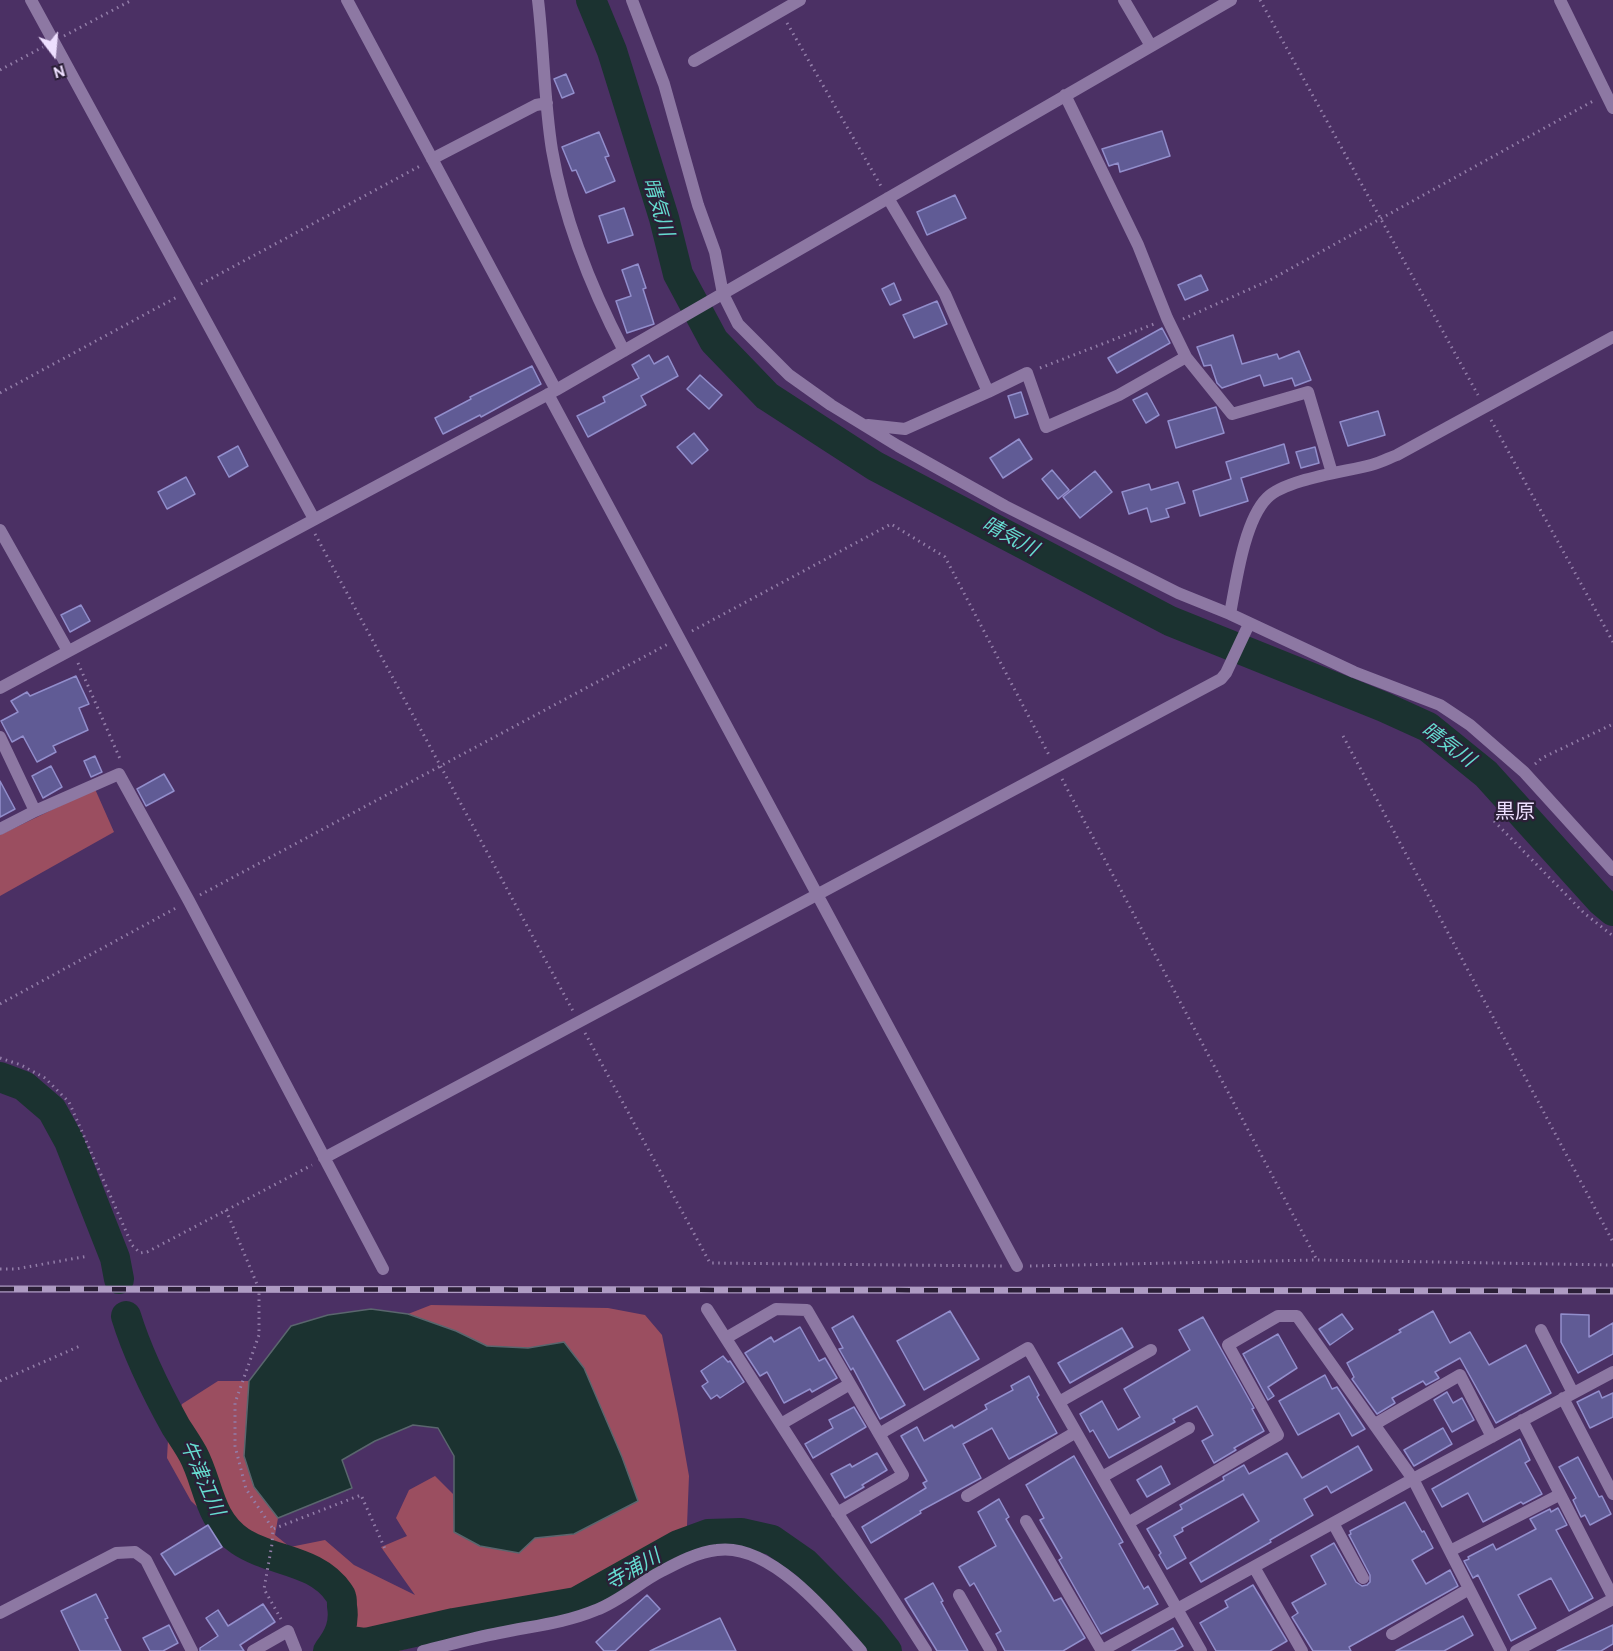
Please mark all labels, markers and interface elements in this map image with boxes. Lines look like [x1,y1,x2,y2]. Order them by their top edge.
north arrow [24,24,84,84]
text: N [51,61,67,82]
water label: 晴気川 [638,175,678,239]
water label: 晴気川 [978,512,1042,562]
water label: 晴気川 [1417,718,1479,772]
district label: 黒原 [1495,800,1535,824]
water label: 牛津江川 [175,1437,229,1519]
water label: 寺浦川 [601,1545,665,1595]

